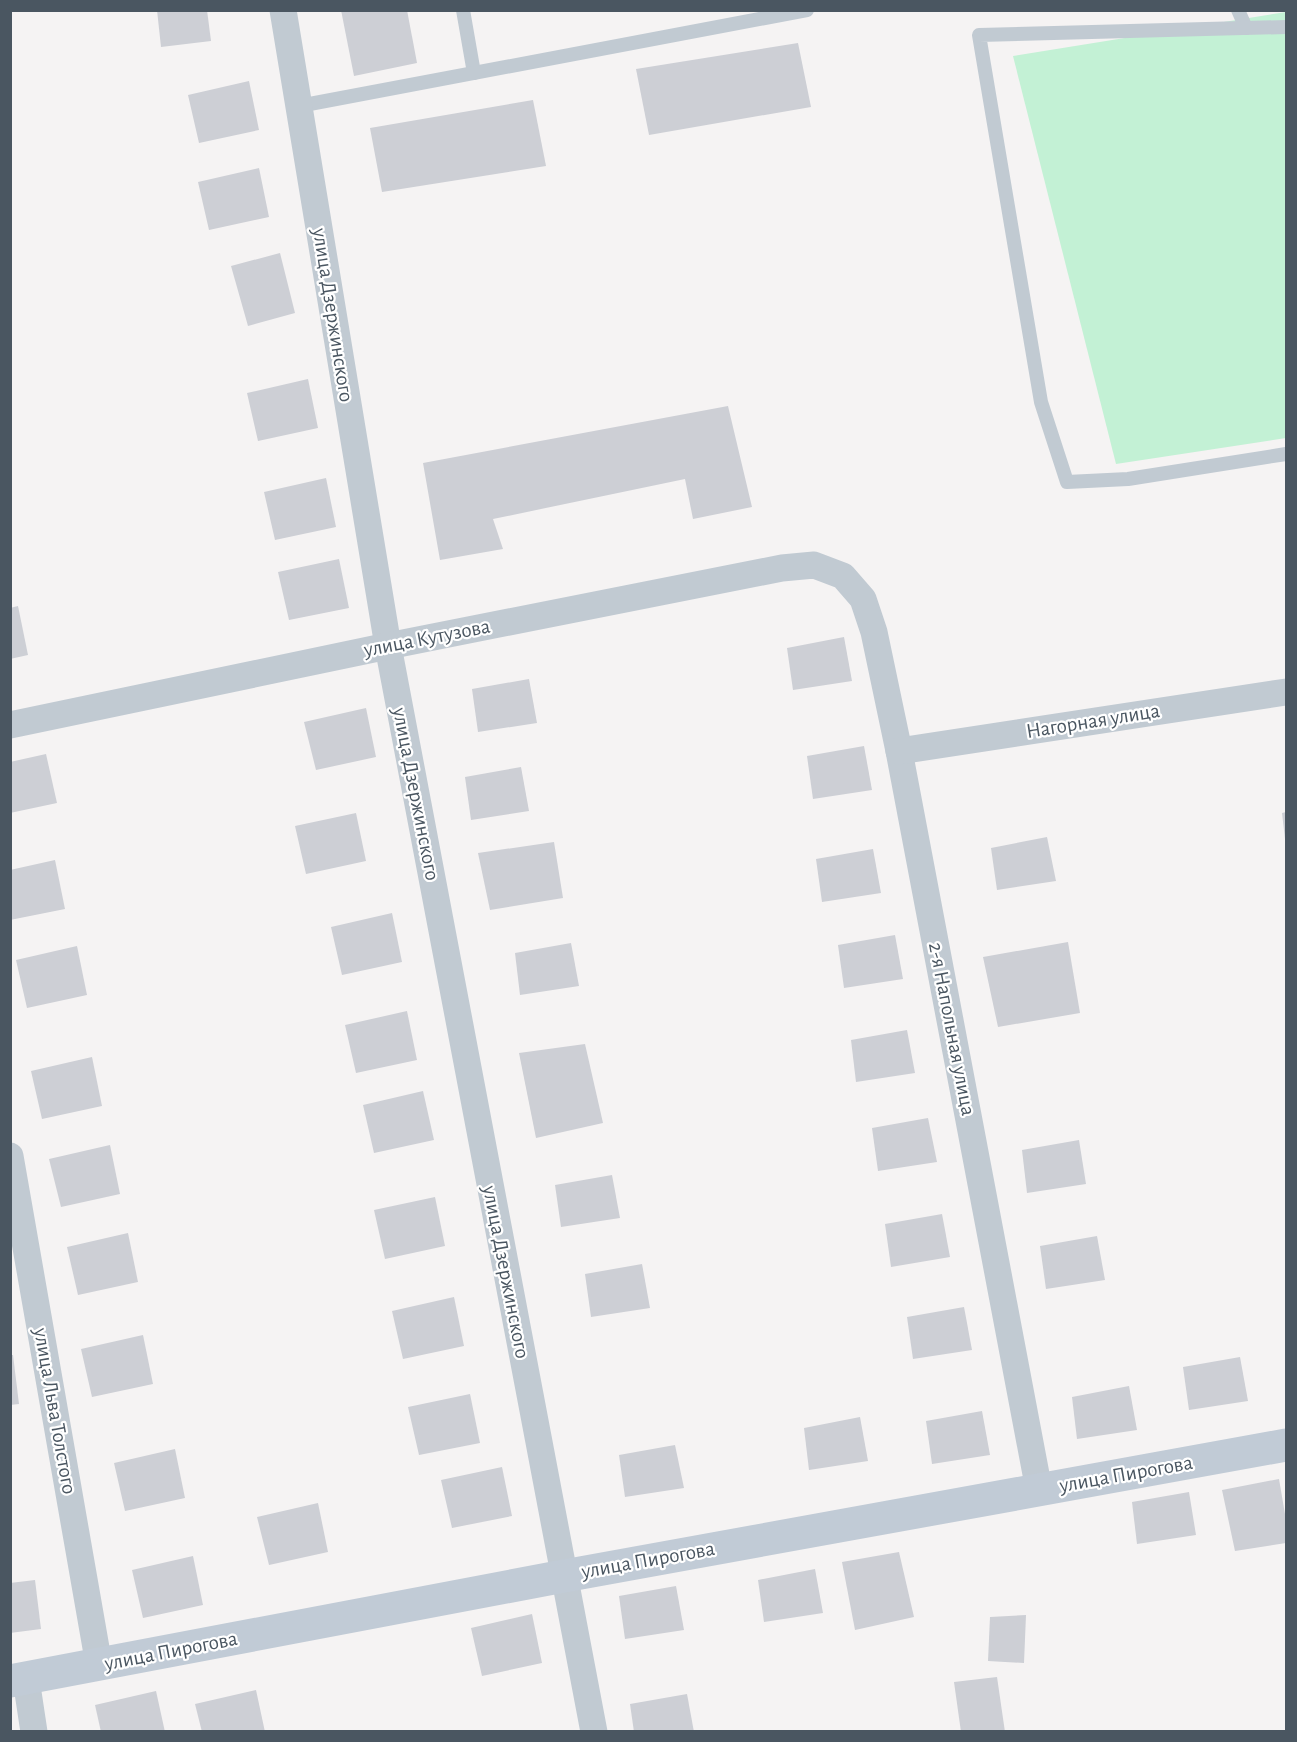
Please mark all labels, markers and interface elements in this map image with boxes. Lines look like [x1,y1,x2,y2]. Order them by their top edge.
street label: улица Дзержинского [309,226,357,403]
street label: улица Кутузова [361,615,492,661]
street label: Нагорная улица [1025,700,1162,742]
street label: улица Дзержинского [389,705,443,882]
street label: 2-я Напольная улица [925,941,979,1118]
street label: улица Дзержинского [479,1183,533,1360]
street label: улица Льва Толстого [30,1325,80,1496]
street label: улица Пирогова [1057,1452,1195,1496]
street label: улица Пирогова [579,1538,717,1582]
street label: улица Пирогова [102,1628,240,1674]

